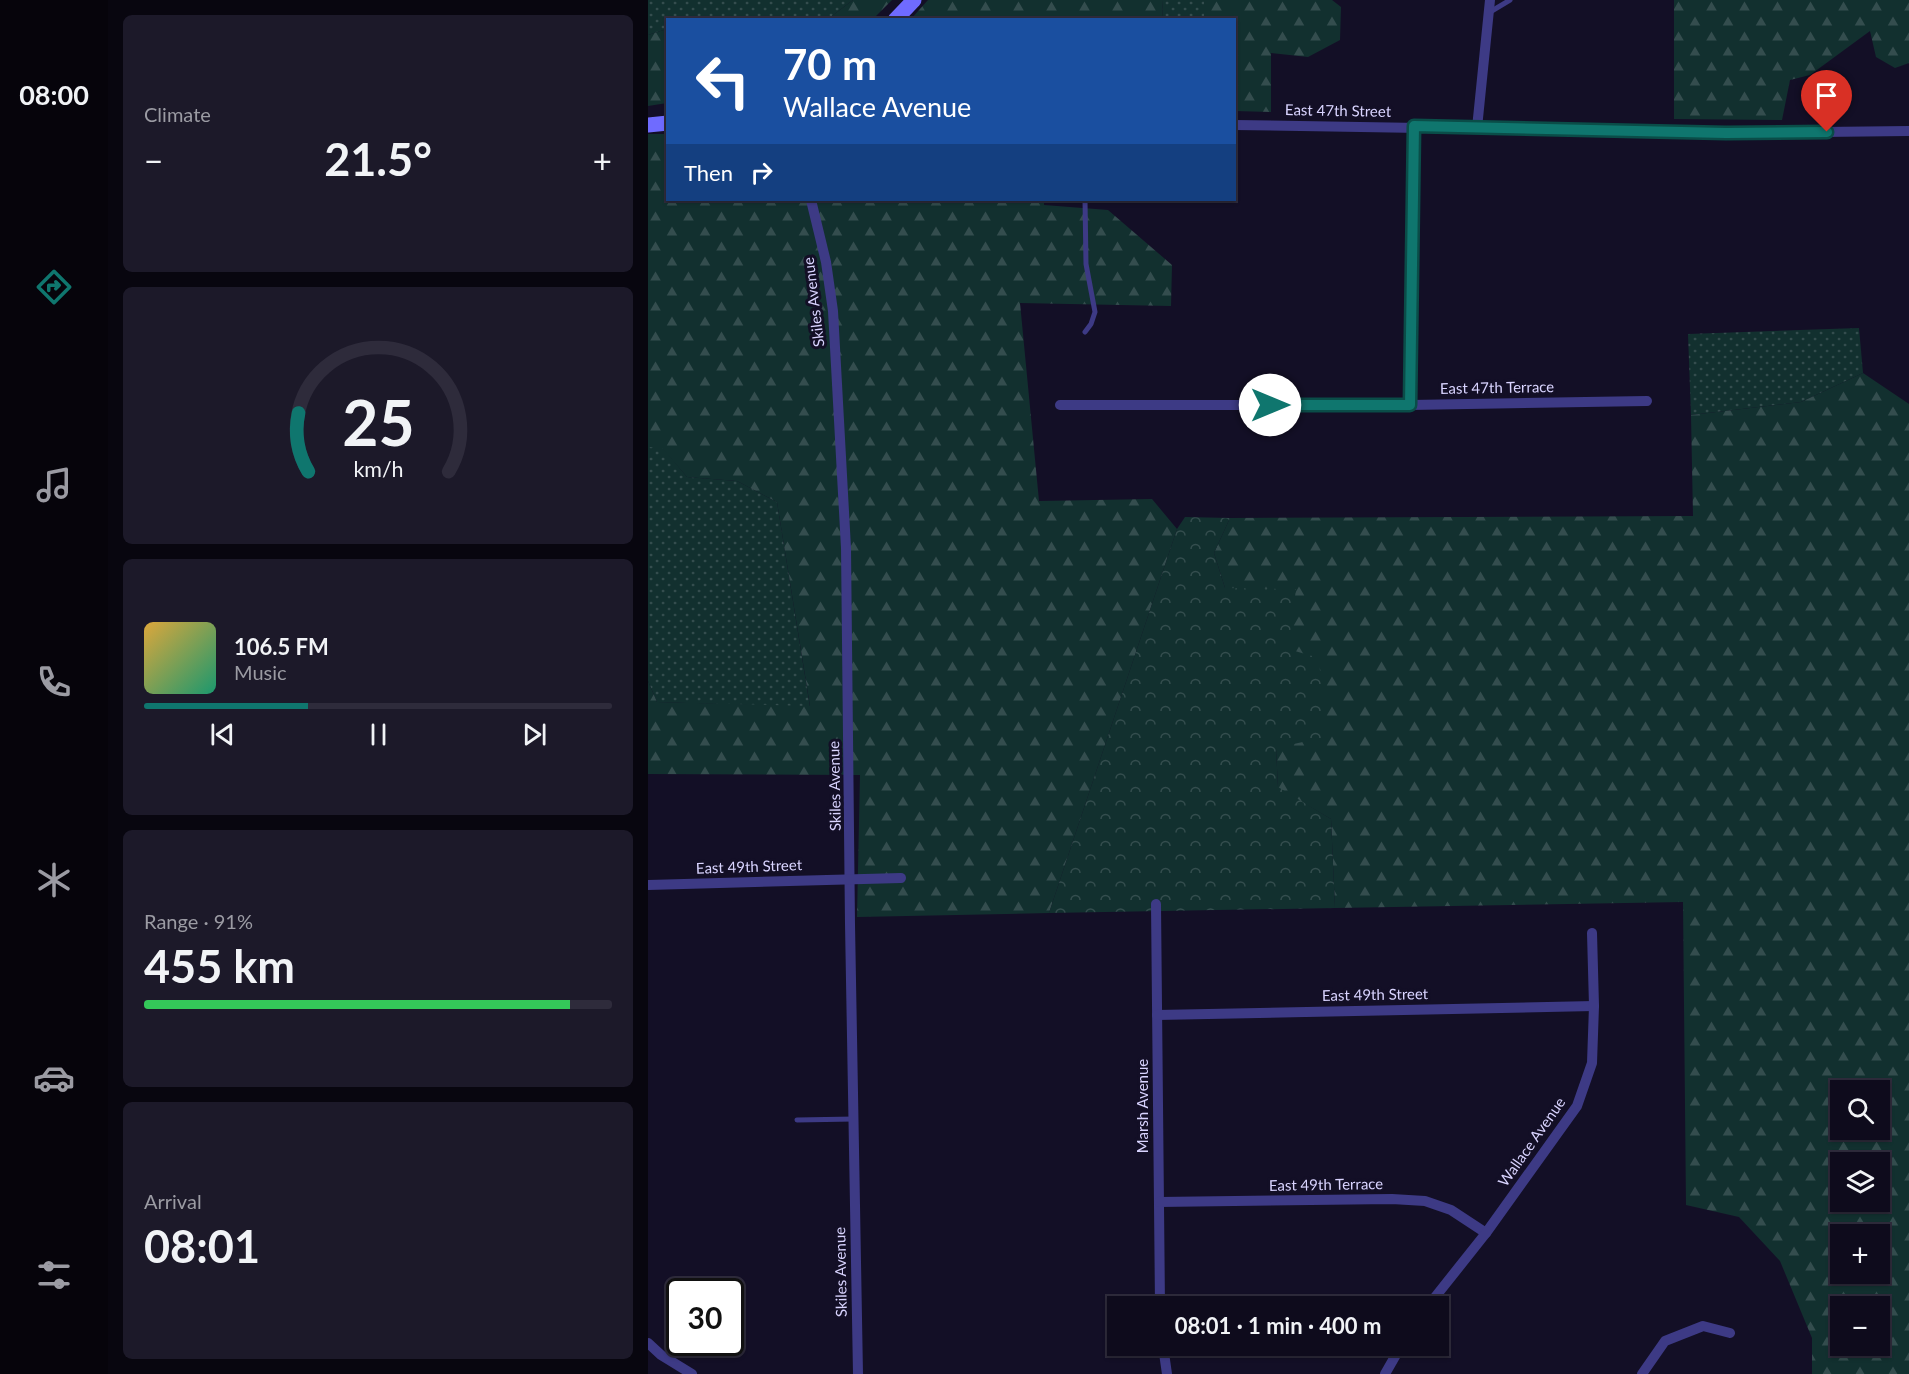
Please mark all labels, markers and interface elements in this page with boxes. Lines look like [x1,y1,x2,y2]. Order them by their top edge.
text: 70 m [783,39,877,89]
icon: left [684,42,762,120]
pin [1801,70,1852,132]
text: 08:00 [19,78,89,111]
icon: arrive [1810,79,1843,112]
text: Wallace Avenue [783,90,971,123]
street label: East 47th Street [1285,100,1392,120]
text: Climate [144,102,211,126]
text: 21.5° [324,132,432,186]
text: − [144,140,163,180]
text: + [593,140,612,180]
icon: right [745,156,778,189]
text: Then [684,159,733,186]
street label: Skiles Avenue [799,256,827,348]
icon: directions [33,266,75,308]
position arrow [1238,373,1302,437]
street label: East 47th Terrace [1440,377,1554,397]
text: 25 [342,384,414,459]
text: km/h [353,457,403,483]
icon: music [33,464,75,506]
text: 106.5 FM [234,633,329,660]
text: Music [234,660,287,684]
icon: phone [33,661,75,703]
icon: previous [206,718,239,751]
icon: pause [362,718,395,751]
icon: next [518,718,551,751]
street label: Skiles Avenue [824,741,844,831]
street label: East 49th Street [696,855,803,877]
icon: climate [33,859,75,901]
text: Range · 91% [144,909,253,933]
text: 455 km [144,939,295,993]
street label: East 49th Street [1322,984,1429,1004]
icon: car [33,1057,75,1099]
street label: Marsh Avenue [1133,1059,1151,1153]
map controls [1830,1080,1890,1356]
button: search [1830,1080,1890,1140]
street label: Wallace Avenue [1494,1093,1569,1189]
button: layers [1830,1152,1890,1212]
street label: East 49th Terrace [1269,1174,1383,1194]
text: Arrival [144,1189,202,1213]
text: 08:01 [144,1219,260,1273]
button: + [1830,1224,1890,1284]
street label: Skiles Avenue [830,1227,850,1317]
icon: filters [33,1254,75,1296]
speed limit sign: 30 [666,1278,744,1356]
button: − [1830,1296,1890,1356]
text: 08:01 · 1 min · 400 m [1175,1312,1381,1339]

